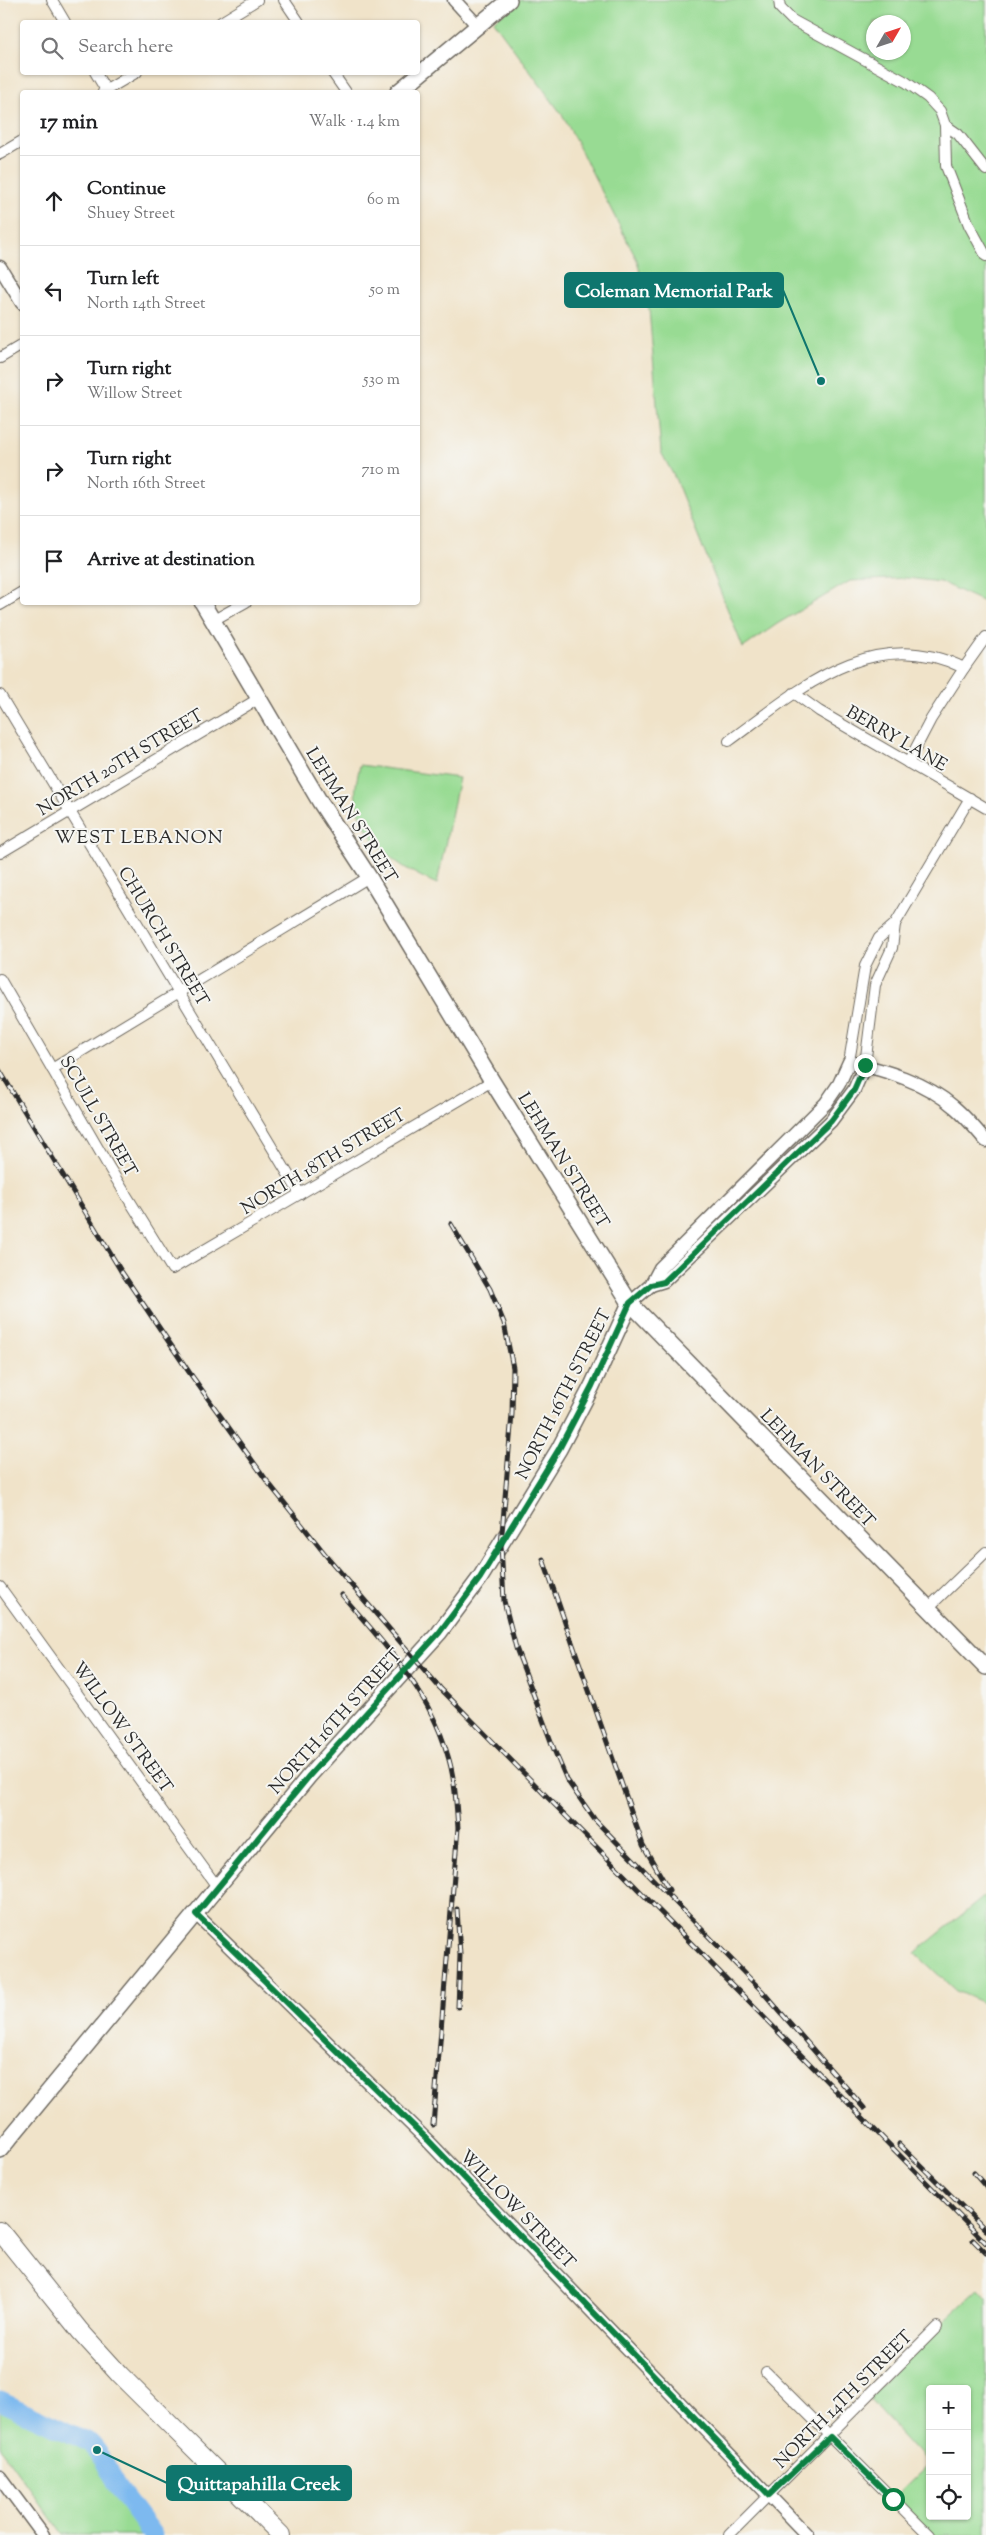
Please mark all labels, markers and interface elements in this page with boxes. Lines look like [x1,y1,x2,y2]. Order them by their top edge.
north arrow [866,15,911,60]
search box [20,20,420,75]
icon: search [38,34,66,62]
text: Search here [78,34,173,61]
text: 17 min [40,108,98,138]
text: Walk · 1.4 km [309,111,400,134]
text: Continue [87,176,166,203]
icon: ahead [40,187,68,215]
text: 60 m [367,189,400,212]
text: Shuey Street [87,203,175,226]
text: Turn left [87,266,159,293]
callout: Coleman Memorial Park [565,273,783,307]
icon: left [40,277,68,305]
text: 50 m [369,279,400,302]
text: Coleman Memorial Park [575,279,773,306]
text: North 14th Street [87,293,206,316]
text: Turn right [87,356,171,383]
icon: right [40,367,68,395]
text: 530 m [363,369,400,392]
text: Willow Street [87,383,182,406]
text: Turn right [87,446,171,473]
icon: right [40,457,68,485]
text: 710 m [362,459,400,482]
text: North 16th Street [87,473,205,496]
icon: arrive [40,547,68,575]
text: Arrive at destination [87,547,255,574]
street label: BERRY LANE [841,700,952,779]
street label: NORTH 20TH STREET [33,704,209,824]
street label: LEHMAN STREET [298,743,403,889]
district label: WEST LEBANON [54,825,224,852]
street label: CHURCH STREET [110,862,215,1012]
street label: SCULL STREET [52,1052,143,1183]
route end [854,1054,877,1077]
street label: LEHMAN STREET [510,1088,615,1234]
street label: NORTH 18TH STREET [237,1103,412,1222]
street label: NORTH 16TH STREET [510,1305,619,1485]
street label: LEHMAN STREET [753,1404,880,1535]
street label: NORTH 16TH STREET [264,1643,409,1801]
street label: WILLOW STREET [65,1657,178,1800]
street label: WILLOW STREET [453,2145,581,2276]
street label: NORTH 14TH STREET [769,2325,920,2476]
map controls [926,2385,971,2520]
button: + [926,2385,971,2430]
button: − [926,2430,971,2475]
callout: Quittapahilla Creek [167,2466,351,2500]
text: Quittapahilla Creek [177,2472,341,2499]
button: locate [926,2475,971,2520]
route start [882,2488,905,2511]

